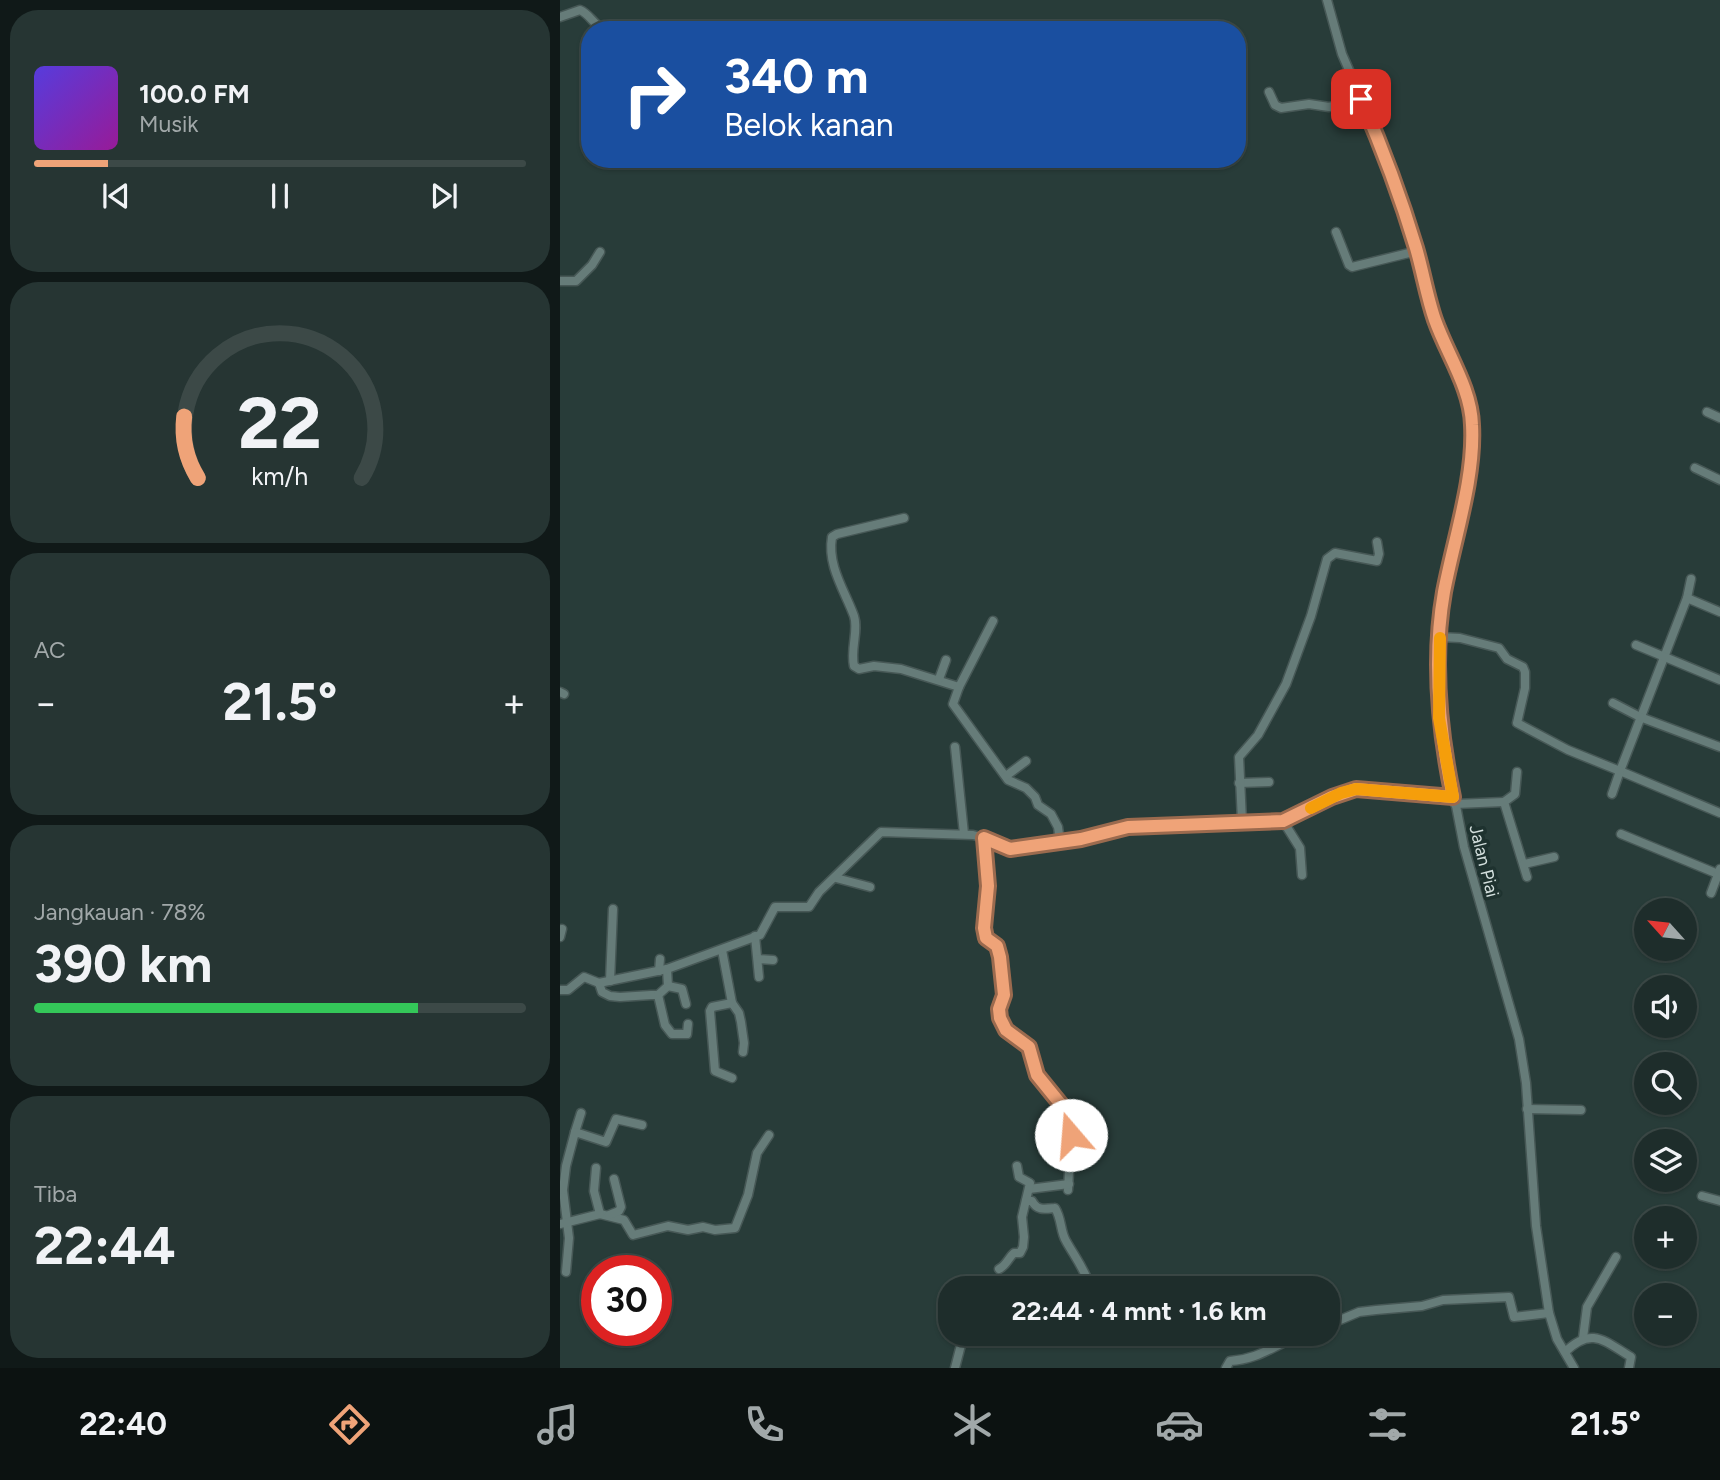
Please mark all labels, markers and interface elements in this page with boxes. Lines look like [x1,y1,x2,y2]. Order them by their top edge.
text: 340 m [724,46,868,105]
icon: right [609,49,700,140]
pin [1331,69,1391,129]
text: 100.0 FM [139,78,250,110]
icon: arrive [1342,80,1380,118]
text: Belok kanan [724,106,894,144]
text: Musik [139,110,199,138]
icon: previous [97,177,135,215]
icon: pause [261,177,299,215]
icon: next [425,177,463,215]
text: 22 [238,380,322,467]
text: km/h [251,461,309,491]
text: AC [34,636,66,664]
text: 21.5° [223,671,337,733]
text: − [34,680,58,726]
text: + [502,680,526,726]
street label: Jalan Piai [1464,822,1504,900]
text: Jangkauan · 78% [34,898,206,926]
north arrow [1634,898,1698,961]
map controls [1634,898,1697,1346]
text: 390 km [34,933,212,995]
button: sound [1634,975,1697,1038]
button: search [1634,1052,1697,1115]
position arrow [1034,1098,1108,1172]
button: layers [1634,1129,1697,1192]
text: Tiba [34,1180,77,1208]
button: + [1634,1206,1697,1269]
text: 22:44 [34,1215,176,1277]
speed limit sign: 30 [581,1255,672,1346]
button: − [1634,1283,1697,1346]
text: 22:44 · 4 mnt · 1.6 km [1011,1295,1267,1327]
icon: directions [325,1400,374,1449]
icon: music [533,1400,582,1449]
icon: phone [740,1400,789,1449]
icon: climate [948,1400,997,1449]
icon: car [1155,1400,1204,1449]
icon: filters [1363,1400,1412,1449]
text: 22:40 [79,1405,167,1443]
text: 21.5° [1570,1405,1641,1443]

